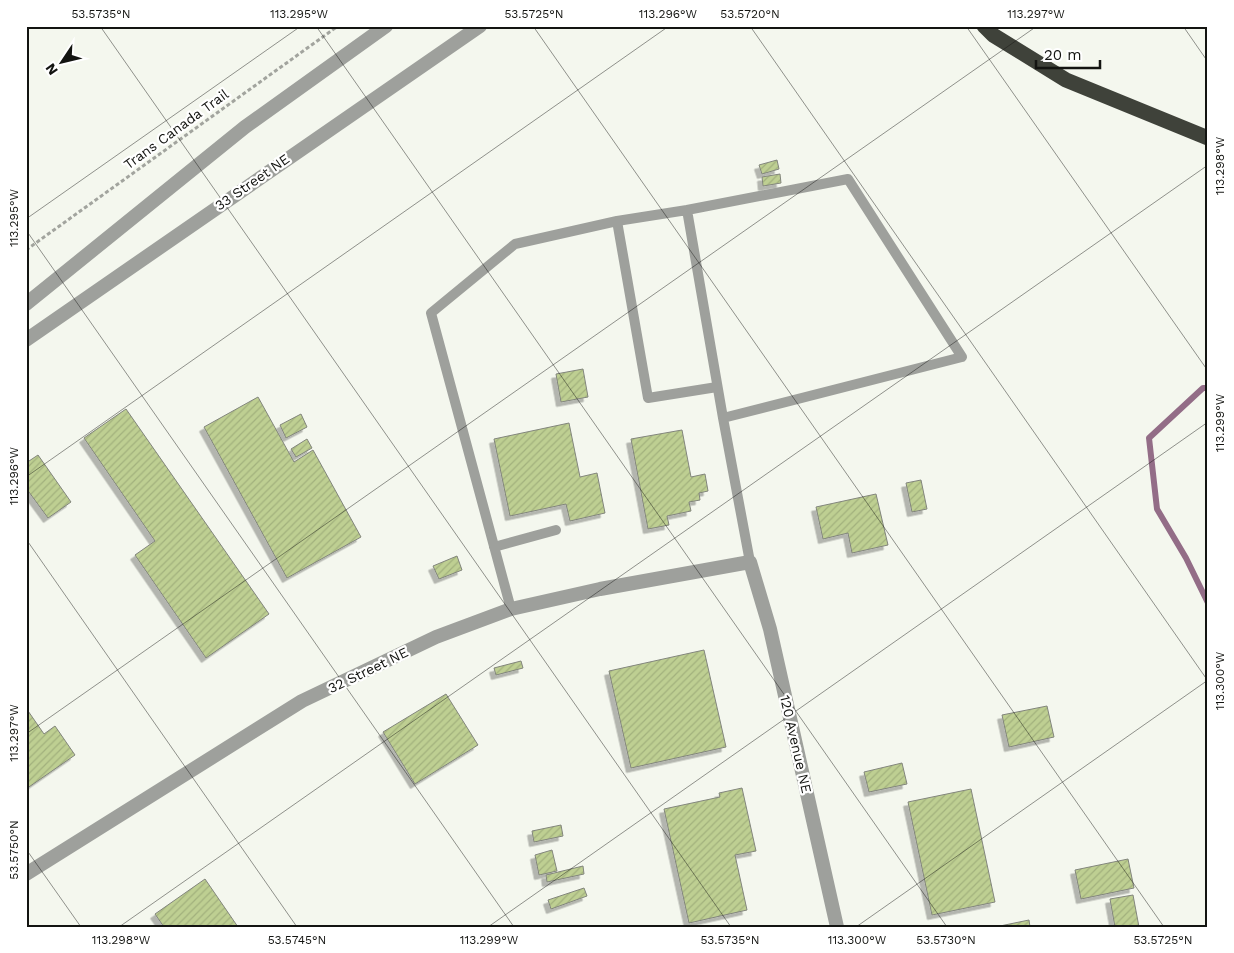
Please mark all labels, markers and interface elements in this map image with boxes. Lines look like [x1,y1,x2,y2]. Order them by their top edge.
text: 53.5735°N [71,7,131,21]
text: 113.295°W [270,7,328,21]
text: 53.5725°N [504,7,564,21]
text: 113.296°W [639,7,698,21]
text: 53.5720°N [720,7,780,21]
text: 113.297°W [1007,7,1065,21]
north arrow [38,38,88,88]
scale bar [1036,38,1100,70]
text: 20 m [1044,46,1082,64]
text: N [42,61,61,78]
street label: Trans Canada Trail [120,85,232,172]
text: 113.298°W [1213,136,1227,195]
street label: 33 Street NE [212,150,292,214]
text: 113.295°W [7,189,21,247]
text: 113.299°W [1213,393,1227,452]
text: 113.296°W [7,446,21,505]
street label: 32 Street NE [325,644,411,696]
text: 113.300°W [1213,651,1227,710]
street label: 120 Avenue NE [777,693,815,795]
text: 113.297°W [7,704,21,762]
text: 53.5750°N [7,820,21,880]
text: 113.298°W [92,933,151,947]
text: 53.5745°N [268,933,326,947]
text: 113.299°W [460,933,519,947]
text: 53.5735°N [700,933,760,947]
text: 113.300°W [828,933,887,947]
text: 53.5730°N [916,933,976,947]
text: 53.5725°N [1133,933,1193,947]

